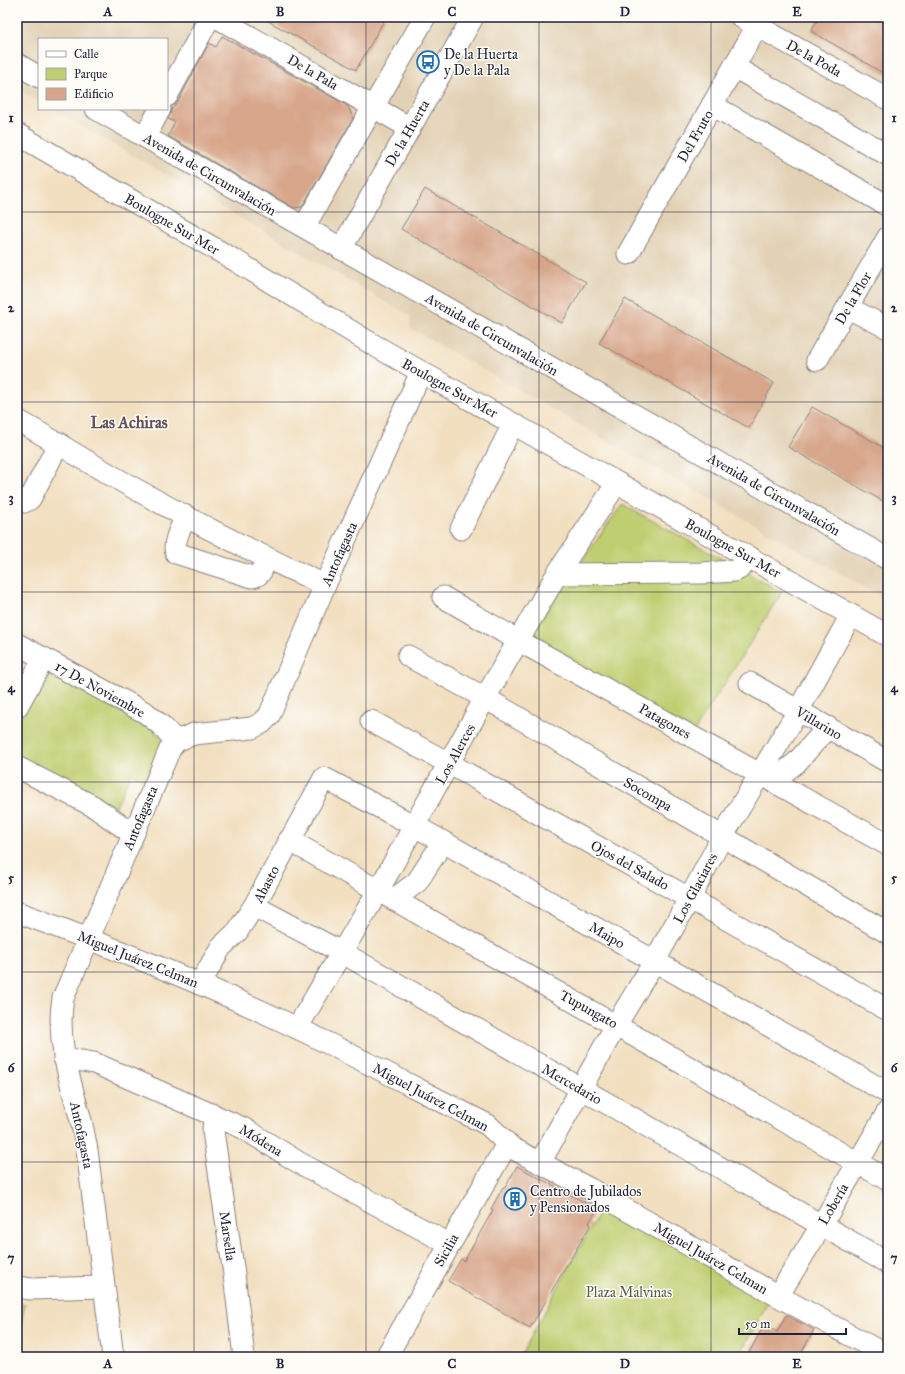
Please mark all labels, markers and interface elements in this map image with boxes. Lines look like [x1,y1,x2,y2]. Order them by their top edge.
text: A [103,4,113,20]
text: B [276,4,285,20]
text: C [448,4,457,20]
text: D [620,4,630,20]
text: E [792,4,802,20]
street label: De la Poda [783,36,844,81]
legend [38,38,168,110]
place label: De la Huerta y De la Pala [444,46,518,79]
text: Calle [74,47,99,61]
bus stop icon: De la Huerta y De la Pala [415,49,441,75]
street label: De la Pala [284,51,341,94]
text: Parque [74,67,107,82]
text: Edificio [74,87,113,101]
street label: De la Huerta [382,97,433,170]
street label: Del Fruto [674,107,717,165]
text: 1 [8,110,14,126]
text: 1 [891,110,897,126]
street label: Avenida de Circunvalación [139,129,280,220]
street label: Boulogne Sur Mer [121,190,223,259]
street label: De la Flor [832,268,876,328]
street label: Avenida de Circunvalación [421,289,562,380]
text: 2 [8,300,15,316]
text: 2 [891,300,898,316]
street label: Boulogne Sur Mer [399,355,501,422]
district label: Las Achiras [90,413,168,432]
street label: Avenida de Circunvalación [703,449,844,540]
text: 3 [8,490,14,506]
text: 3 [891,490,897,506]
street label: Boulogne Sur Mer [682,515,784,582]
street label: Antofagasta [317,520,361,590]
street label: 17 De Noviembre [52,658,148,721]
text: 4 [7,680,15,696]
text: 4 [890,680,898,696]
street label: Patagones [636,700,694,743]
street label: Villarino [792,703,845,744]
street label: Los Alerces [432,721,479,788]
street label: Socompa [621,774,675,815]
street label: Antofagasta [119,783,162,854]
street label: Ojos del Salado [588,837,672,894]
street label: Los Glaciares [670,850,721,926]
street label: Abasto [249,863,283,906]
text: 5 [8,870,15,886]
text: 5 [891,870,898,886]
street label: Maipo [586,918,628,952]
street label: Miguel Juárez Celman [75,927,201,993]
street label: Tupungato [557,987,621,1032]
text: 6 [8,1060,16,1076]
street label: Miguel Juárez Celman [370,1060,492,1136]
text: 6 [891,1060,899,1076]
street label: Mercedario [539,1061,605,1108]
street label: Antofagasta [66,1099,97,1170]
street label: Módena [236,1121,286,1160]
street label: Lobería [815,1180,852,1228]
place label: Centro de Jubilados y Pensionados [530,1183,641,1216]
building icon: Centro de Jubilados y Pensionados [502,1186,528,1212]
street label: Marsella [216,1210,239,1262]
street label: Miguel Juárez Celman [650,1219,771,1299]
street label: Sicilia [430,1231,462,1270]
text: 7 [8,1250,15,1266]
text: 7 [891,1250,898,1266]
park label: Plaza Malvinas [586,1284,672,1301]
scale bar [739,1310,846,1336]
text: 50 m [745,1317,770,1331]
text: A [103,1356,113,1372]
text: B [276,1356,285,1372]
text: C [448,1356,457,1372]
text: D [620,1356,630,1372]
text: E [792,1356,802,1372]

